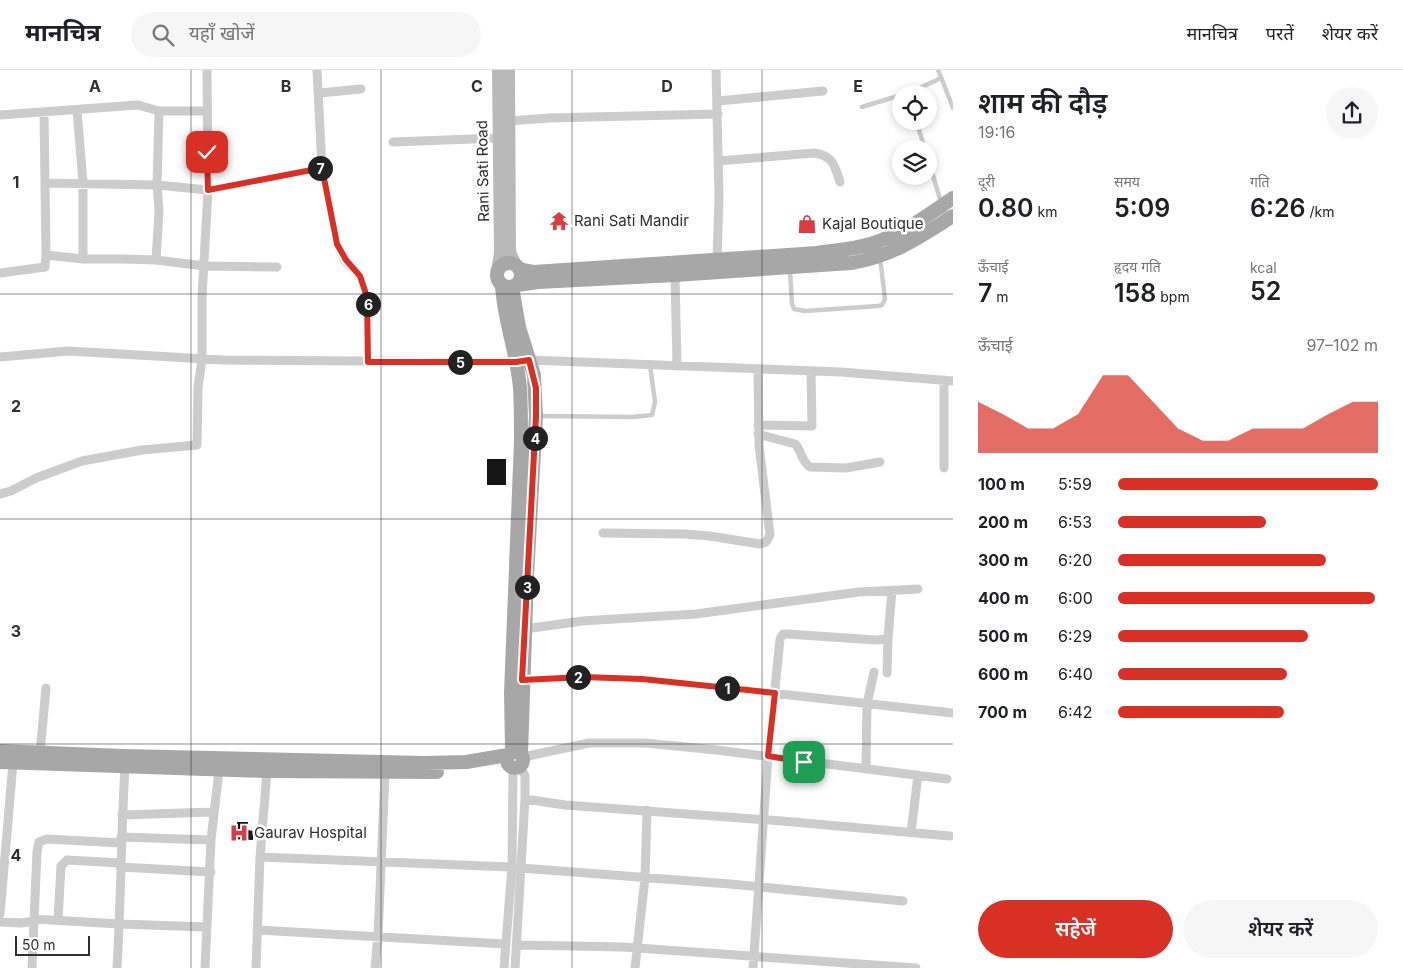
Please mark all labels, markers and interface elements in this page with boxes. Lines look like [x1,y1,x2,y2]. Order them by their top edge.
search box [131,12,481,57]
text: मानचित्र [25,18,101,47]
icon: search [149,21,177,49]
text: यहाँ खोजें [189,22,255,45]
text: मानचित्र [1186,23,1238,44]
text: परतें [1266,23,1294,44]
text: शेयर करें [1322,23,1378,44]
text: A [89,76,101,96]
text: B [281,76,291,96]
text: C [471,76,483,96]
text: D [661,76,673,96]
text: E [853,76,863,96]
map controls [892,85,937,185]
button: locate [892,85,937,130]
text: शाम की दौड़ [978,86,1107,120]
button: share [1326,87,1378,139]
street label: Rani Sati Road [472,120,493,222]
text: 19:16 [978,122,1015,142]
pin [186,131,228,173]
icon: check [193,138,221,166]
button: layers [892,140,937,185]
pin: 7 [308,156,332,180]
text: 7 [316,160,325,177]
text: 1 [13,172,19,192]
text: दूरी [978,173,995,190]
text: समय [1114,173,1140,190]
text: गति [1250,173,1270,190]
text: 0.80 [978,193,1034,223]
text: 5:09 [1114,193,1170,223]
text: 6:26 [1250,193,1306,223]
text: km [1034,203,1058,220]
text: /km [1306,203,1334,220]
temple icon: Rani Sati Mandir [548,210,570,232]
place label: Rani Sati Mandir [574,211,689,230]
shop icon: Kajal Boutique [796,213,818,235]
place label: Kajal Boutique [822,214,923,233]
text: ऊँचाई [978,258,1008,275]
text: हृदय गति [1114,258,1161,275]
text: kcal [1250,259,1277,276]
text: 52 [1250,276,1281,306]
text: 7 [978,278,992,308]
text: 158 [1114,278,1156,308]
text: m [992,288,1009,305]
text: bpm [1156,288,1190,305]
pin: 6 [356,292,380,316]
text: 6 [364,296,373,313]
text: ऊँचाई [978,335,1013,355]
text: 97–102 m [1306,335,1378,355]
pin: 5 [448,350,472,374]
text: 5 [456,354,465,371]
text: 2 [11,396,21,416]
pin: 4 [522,426,548,450]
text: 4 [531,430,540,447]
text: 100 m [978,474,1025,494]
text: 5:59 [1058,474,1092,494]
text: 200 m [978,512,1028,532]
text: 6:53 [1058,512,1092,532]
text: 300 m [978,550,1028,570]
text: 6:20 [1058,550,1092,570]
pin: 3 [514,574,540,600]
text: 3 [523,579,532,596]
text: 400 m [978,588,1029,608]
text: 6:00 [1058,588,1093,608]
text: 3 [11,621,21,641]
text: 500 m [978,626,1028,646]
text: 6:29 [1058,626,1092,646]
pin: 2 [566,664,590,690]
text: 600 m [978,664,1028,684]
text: 6:40 [1058,664,1093,684]
text: 2 [574,669,583,686]
pin: 1 [714,676,740,700]
text: 1 [724,680,731,697]
text: 700 m [978,702,1027,722]
text: 6:42 [1058,702,1093,722]
pin [783,741,825,783]
icon: arrive [790,748,818,776]
hospital icon: Gaurav Hospital [228,822,250,844]
place label: Gaurav Hospital [254,823,367,842]
text: 4 [11,845,22,865]
button: सहेजें [978,900,1173,958]
button: शेयर करें [1183,900,1378,958]
scale bar [15,933,90,956]
text: 50 m [22,936,56,953]

